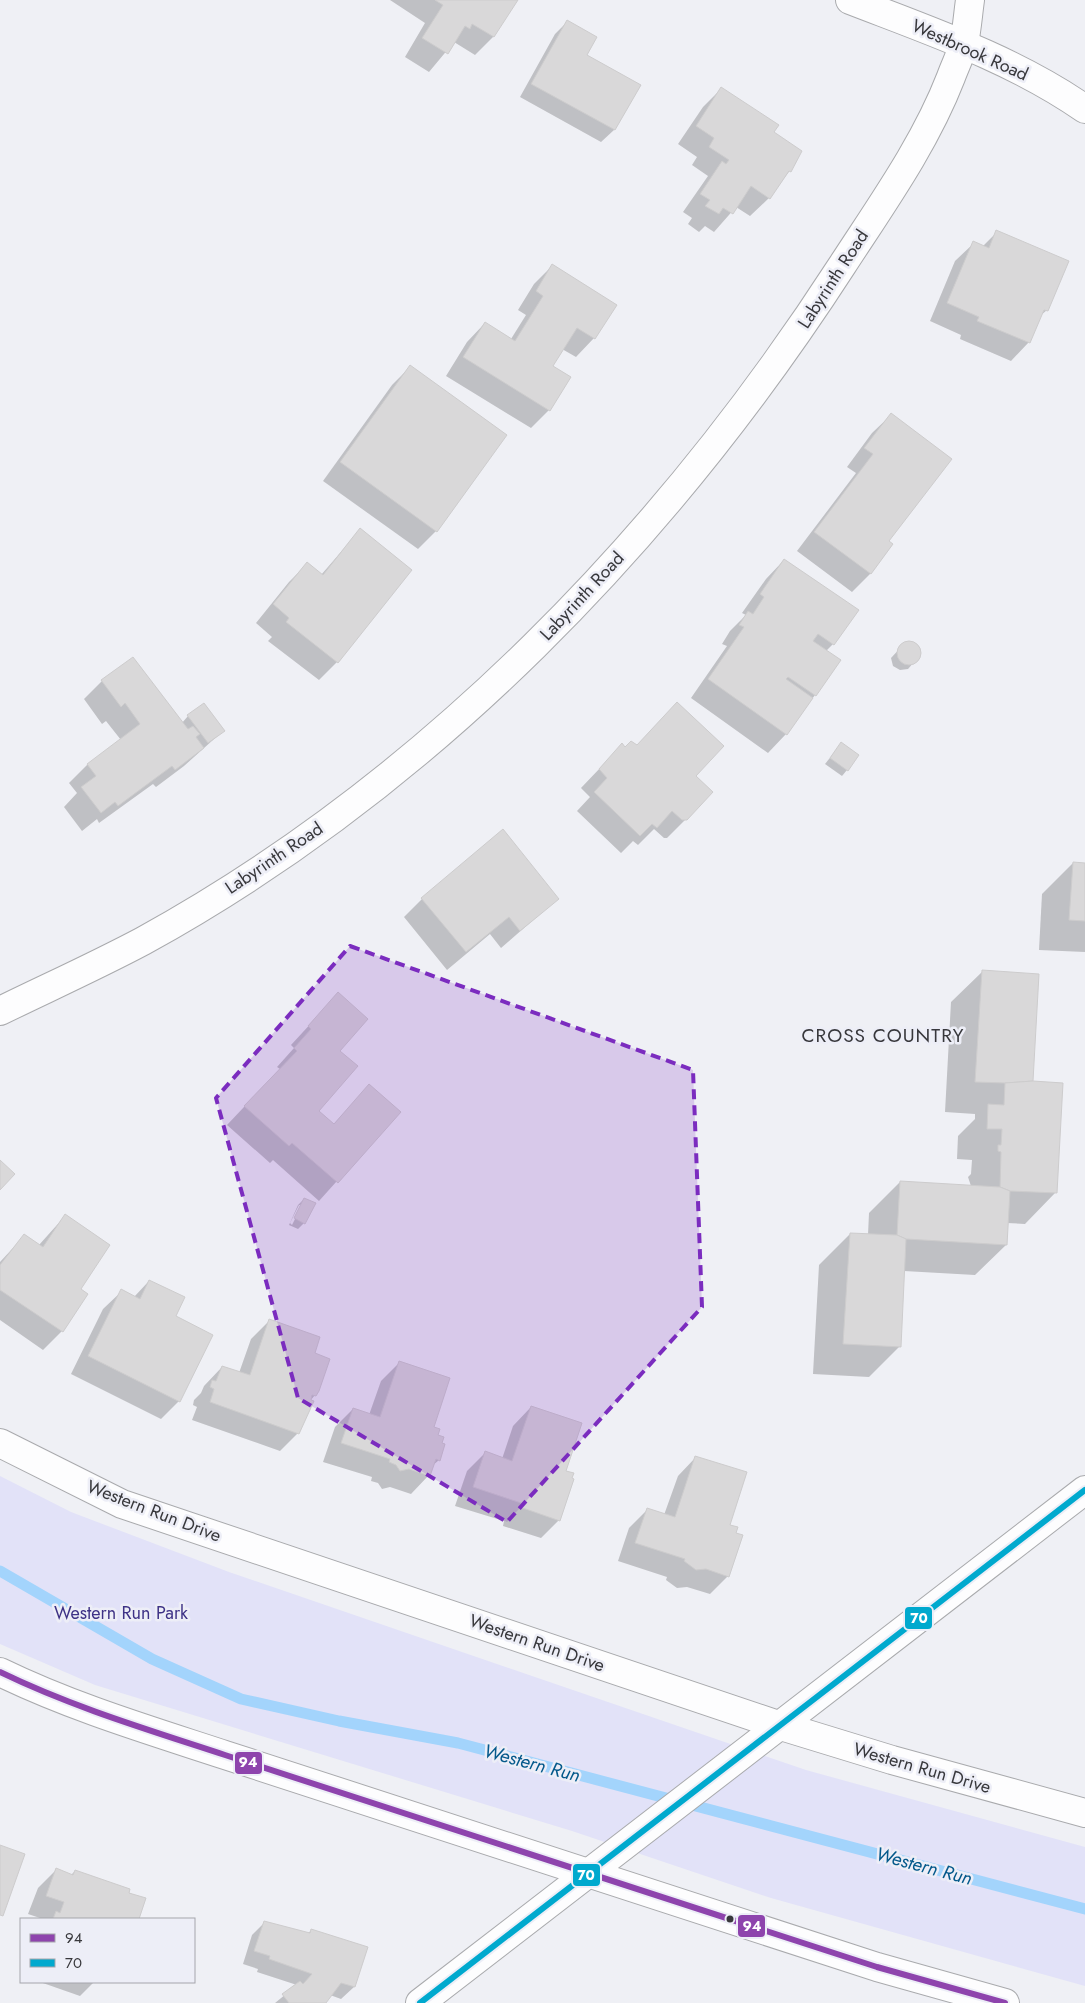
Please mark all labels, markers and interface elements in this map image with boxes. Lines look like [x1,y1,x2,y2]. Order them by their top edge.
street label: Westbrook Road [908,13,1032,87]
street label: Labyrinth Road [791,225,875,333]
street label: Labyrinth Road [534,546,630,646]
street label: Labyrinth Road [220,816,328,900]
district label: CROSS COUNTRY [802,1022,964,1049]
street label: Western Run Drive [83,1473,225,1549]
park label: Western Run Park [54,1600,188,1626]
line badge: 70 [904,1606,933,1630]
street label: Western Run Drive [466,1608,608,1678]
text: 70 [910,1608,928,1628]
street label: Western Run Drive [850,1736,994,1800]
water label: Western Run [481,1737,583,1789]
line badge: 94 [234,1751,263,1775]
text: 94 [238,1752,258,1772]
water label: Western Run [873,1840,975,1892]
line badge: 70 [572,1863,601,1887]
text: 70 [577,1865,595,1885]
unlabelled marker [725,1914,735,1924]
line badge: 94 [737,1914,766,1938]
text: 94 [742,1916,762,1936]
legend [20,1918,195,1983]
text: 94 [65,1927,83,1949]
text: 70 [65,1952,82,1974]

